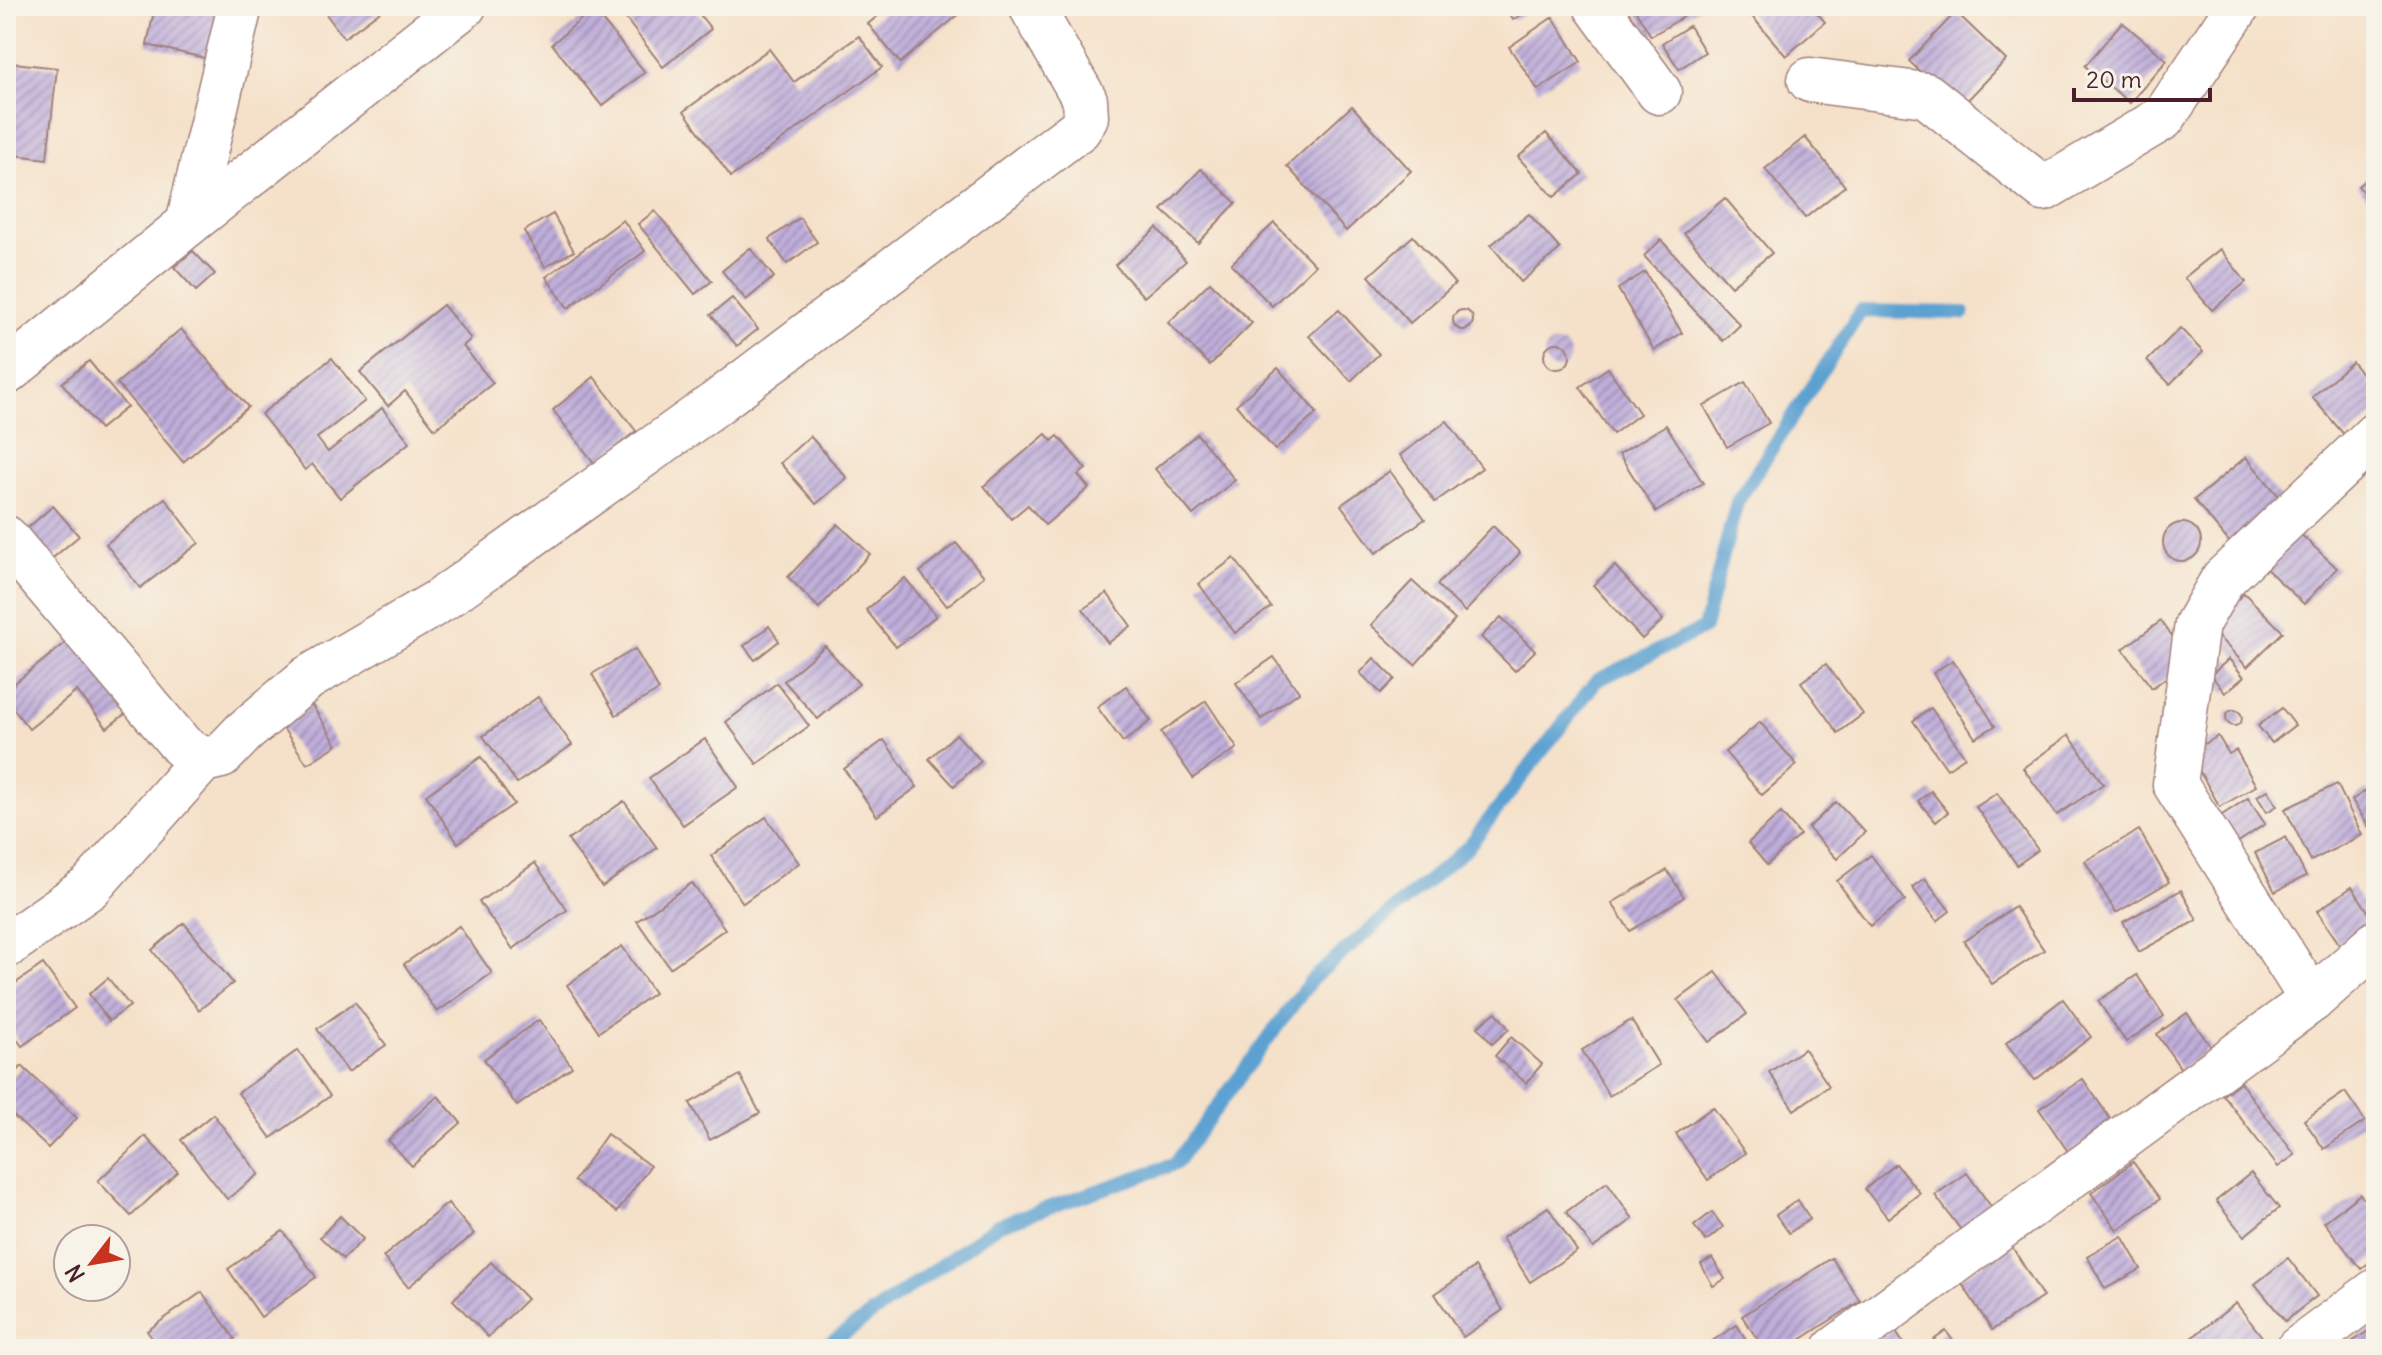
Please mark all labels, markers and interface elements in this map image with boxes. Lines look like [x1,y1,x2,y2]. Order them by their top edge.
scale bar [2074,52,2210,102]
text: 20 m [2086,64,2142,94]
north arrow [52,1223,132,1303]
text: N [59,1260,91,1287]

